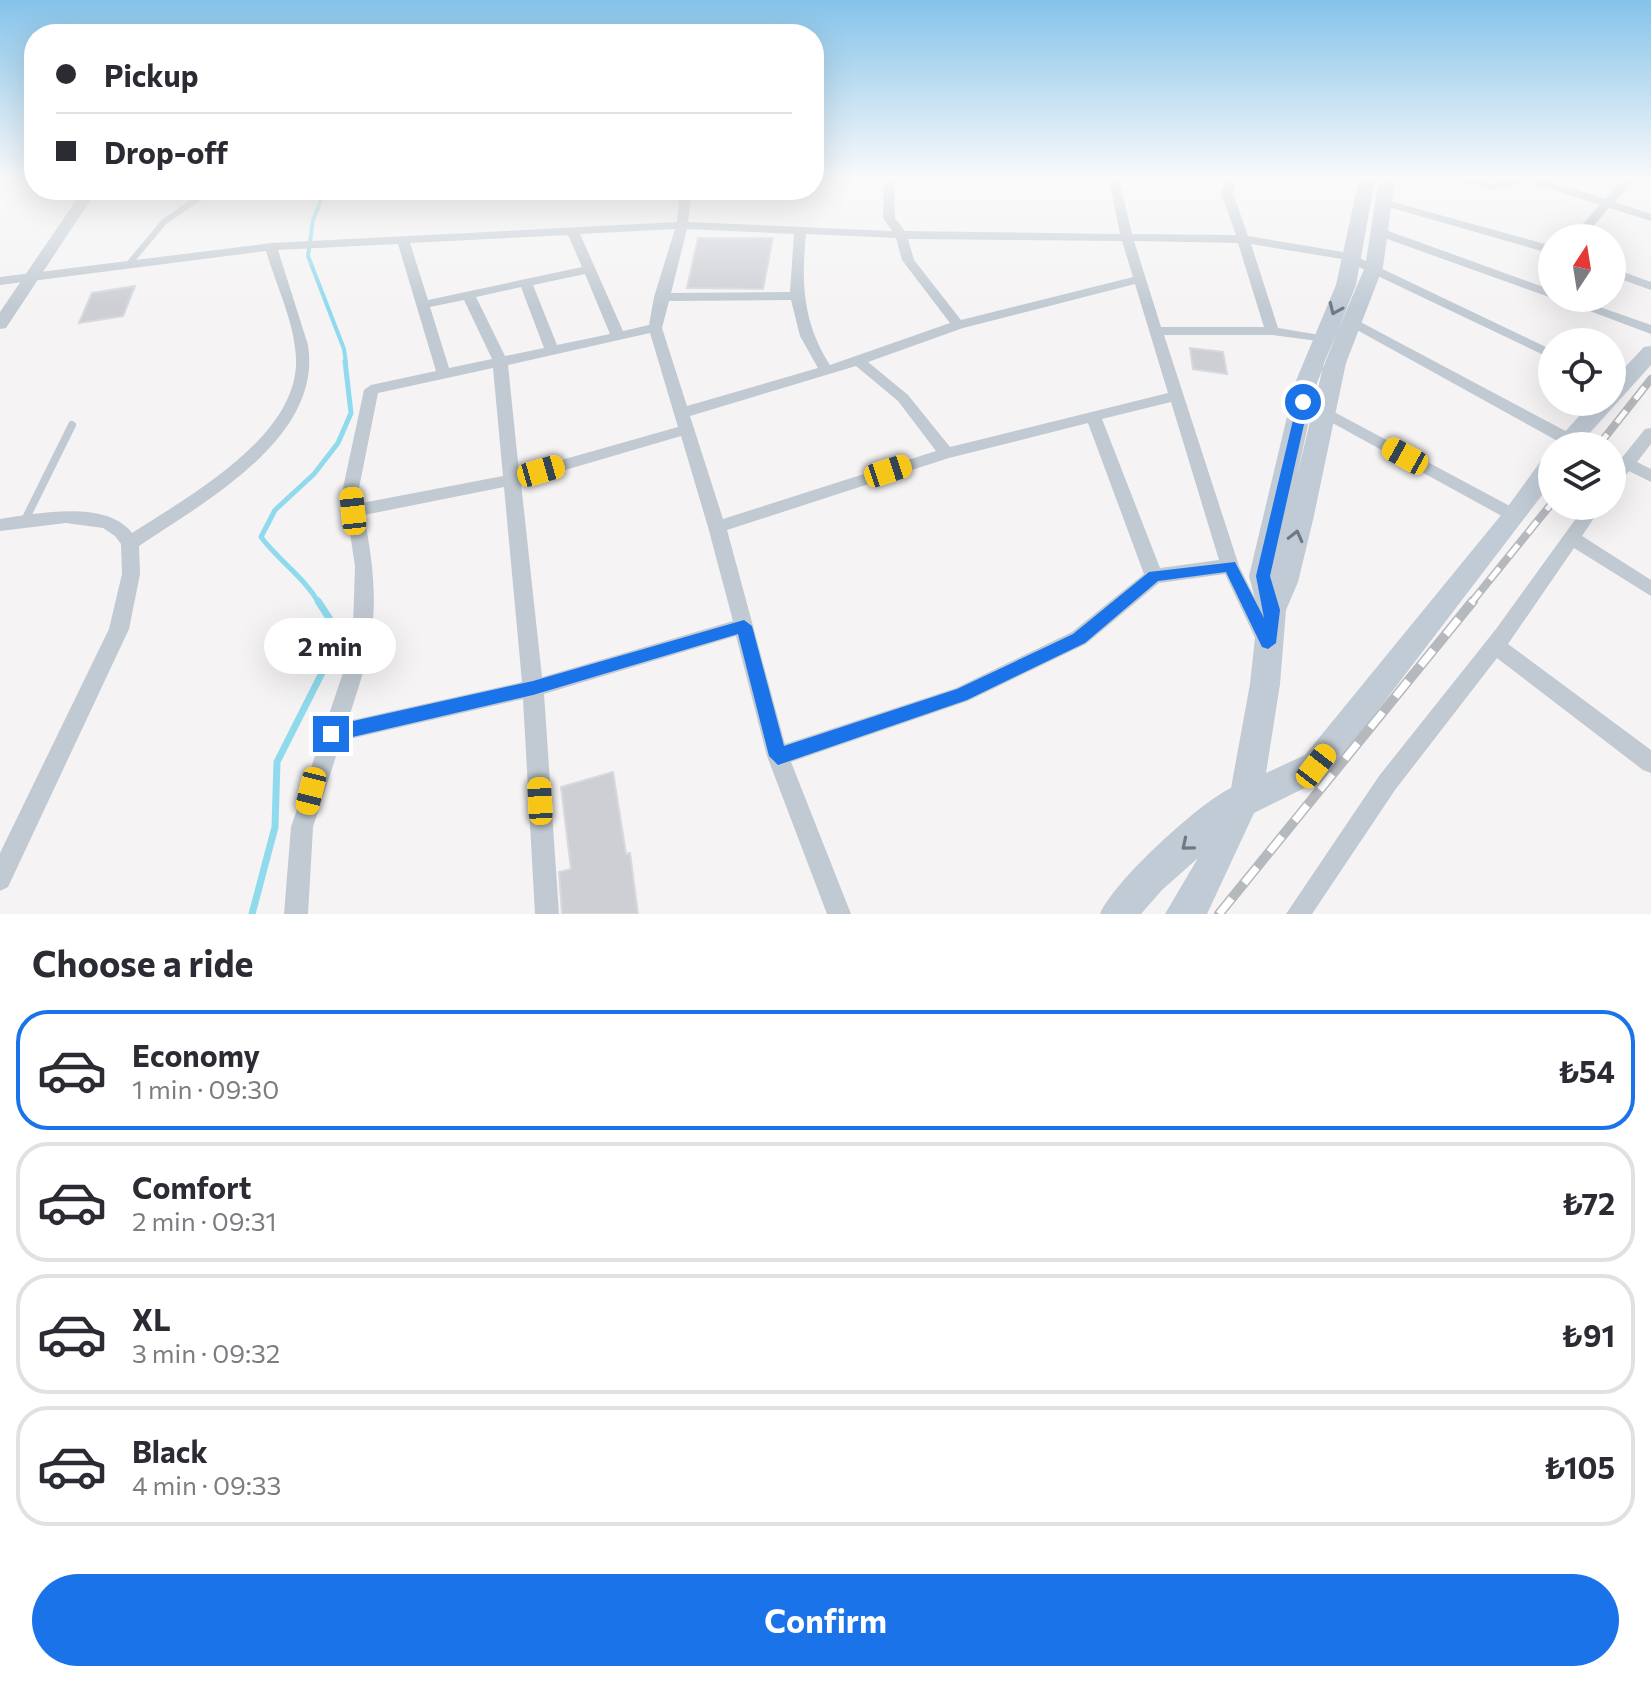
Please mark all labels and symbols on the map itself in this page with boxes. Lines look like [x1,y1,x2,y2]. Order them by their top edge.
north arrow [1538,224,1626,312]
one-way arrow [1329,300,1345,315]
route start [1285,384,1321,420]
car [1378,434,1432,478]
car [861,452,915,490]
car [515,453,567,489]
car [339,486,367,536]
one-way arrow [1287,530,1304,544]
callout: 2 min [265,618,397,674]
route end [313,716,349,752]
car [1292,740,1340,792]
car [294,765,328,817]
car [527,776,553,826]
one-way arrow [1182,835,1196,850]

